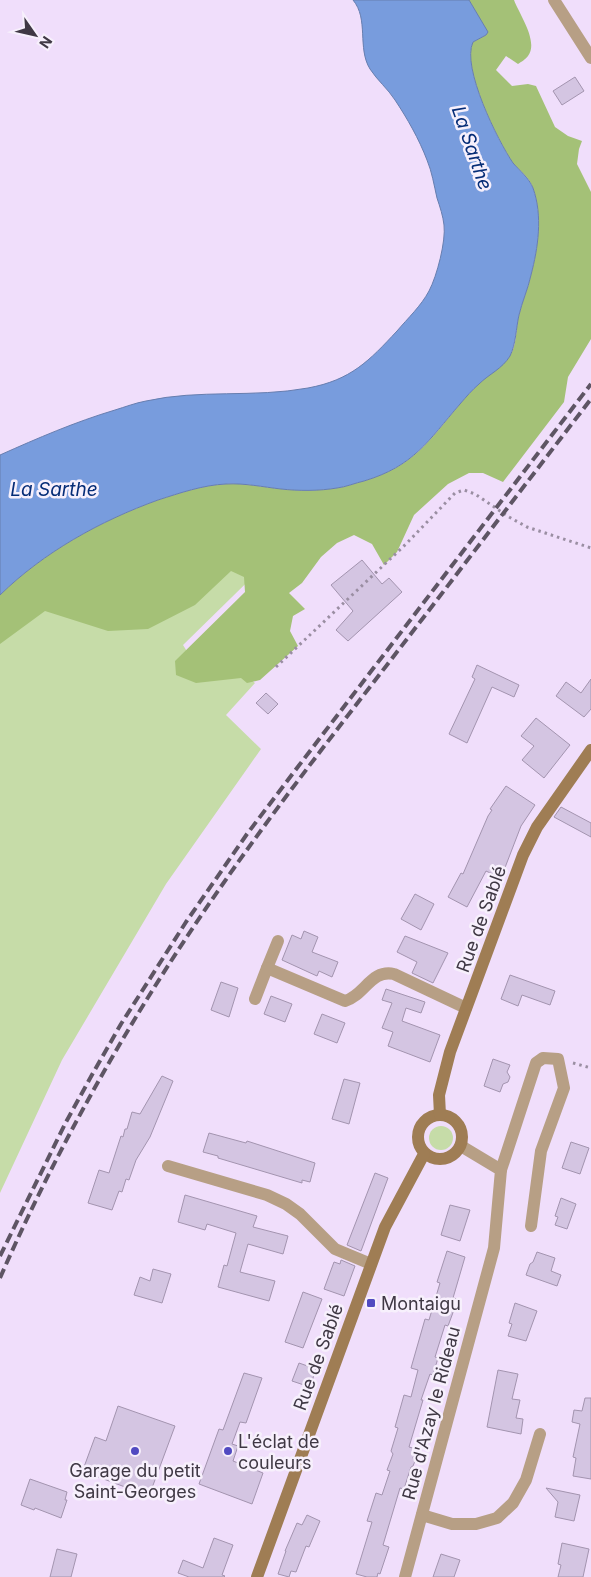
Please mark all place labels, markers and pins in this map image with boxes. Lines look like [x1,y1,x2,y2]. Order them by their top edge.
place label: Montaigu [381,1293,461,1314]
marker: Montaigu [365,1297,377,1309]
place label: L'éclat de couleurs [238,1431,319,1473]
marker: Garage du petit Saint-Georges [129,1445,141,1457]
marker: L'éclat de couleurs [222,1445,234,1457]
place label: Garage du petit Saint-Georges [69,1460,201,1502]

